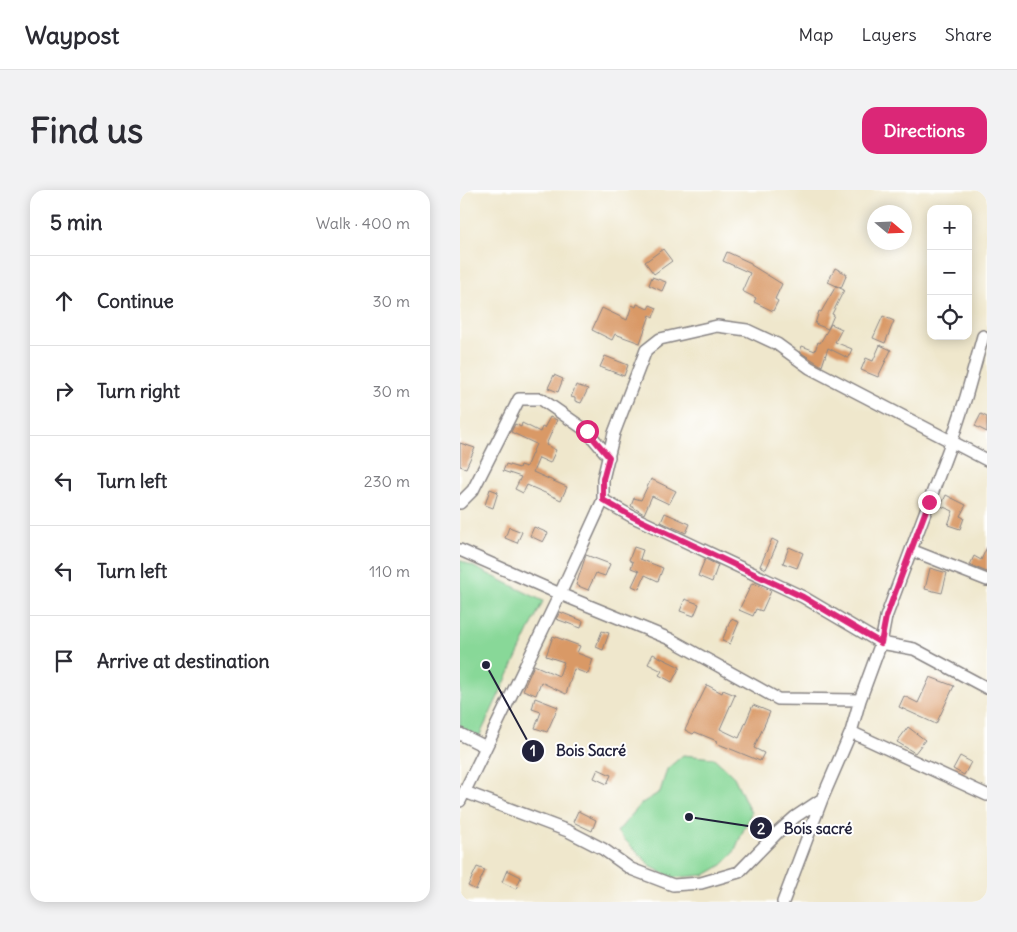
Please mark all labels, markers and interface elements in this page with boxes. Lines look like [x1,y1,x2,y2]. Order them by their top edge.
text: Waypost [25,20,119,50]
text: Map [798,23,833,46]
text: Layers [861,23,917,46]
text: Share [945,23,992,46]
button: Directions [862,107,987,154]
text: Find us [30,108,143,152]
north arrow [867,205,912,250]
map controls [927,205,972,340]
button: + [927,205,972,250]
text: 5 min [50,209,102,236]
text: Walk · 400 m [316,213,410,233]
button: − [927,250,972,295]
icon: ahead [50,287,78,315]
text: Continue [97,289,174,313]
text: 30 m [373,291,410,311]
button: locate [927,295,972,340]
icon: right [50,377,78,405]
text: Turn right [97,379,180,403]
text: 30 m [373,381,410,401]
route start [576,420,599,443]
icon: left [50,467,78,495]
text: Turn left [97,469,167,493]
text: 230 m [364,471,410,491]
route end [918,491,941,514]
icon: left [50,557,78,585]
text: Turn left [97,559,167,583]
text: 110 m [369,561,410,581]
icon: arrive [50,647,78,675]
text: Arrive at destination [97,649,270,673]
callout: Bois Sacré [521,736,636,766]
text: 1 [530,741,536,760]
text: Bois Sacré [556,741,626,760]
callout: Bois sacré [749,813,862,843]
text: 2 [757,819,765,838]
text: Bois sacré [784,819,852,838]

